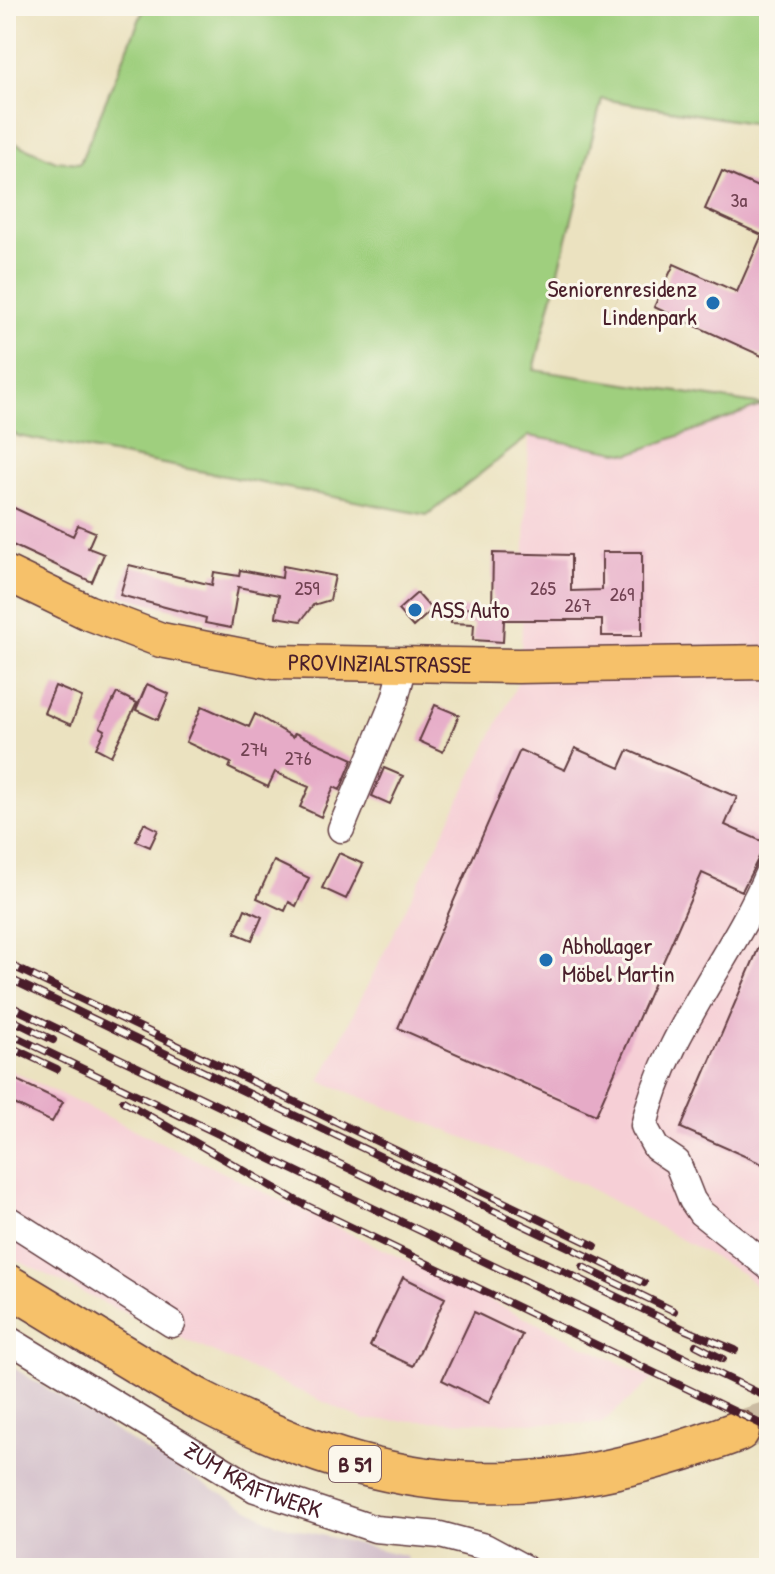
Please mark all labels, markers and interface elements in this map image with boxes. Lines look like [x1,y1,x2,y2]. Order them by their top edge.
house number: 3a [731,186,748,213]
place label: Seniorenresidenz Lindenpark [547,272,697,332]
marker: Seniorenresidenz Lindenpark [704,294,722,312]
house number: 259 [294,574,320,601]
house number: 265 [530,574,556,601]
house number: 269 [610,580,634,607]
house number: 267 [564,591,592,618]
place label: ASS Auto [431,593,510,625]
marker: ASS Auto [406,601,424,619]
street label: PROVINZIALSTRASSE [288,645,472,680]
house number: 274 [241,735,267,762]
house number: 276 [284,744,312,771]
place label: Abhollager Möbel Martin [562,929,675,989]
marker: Abhollager Möbel Martin [537,951,555,969]
street label: ZUM KRAFTWERK [179,1433,327,1525]
road number: B 51 [329,1446,381,1482]

